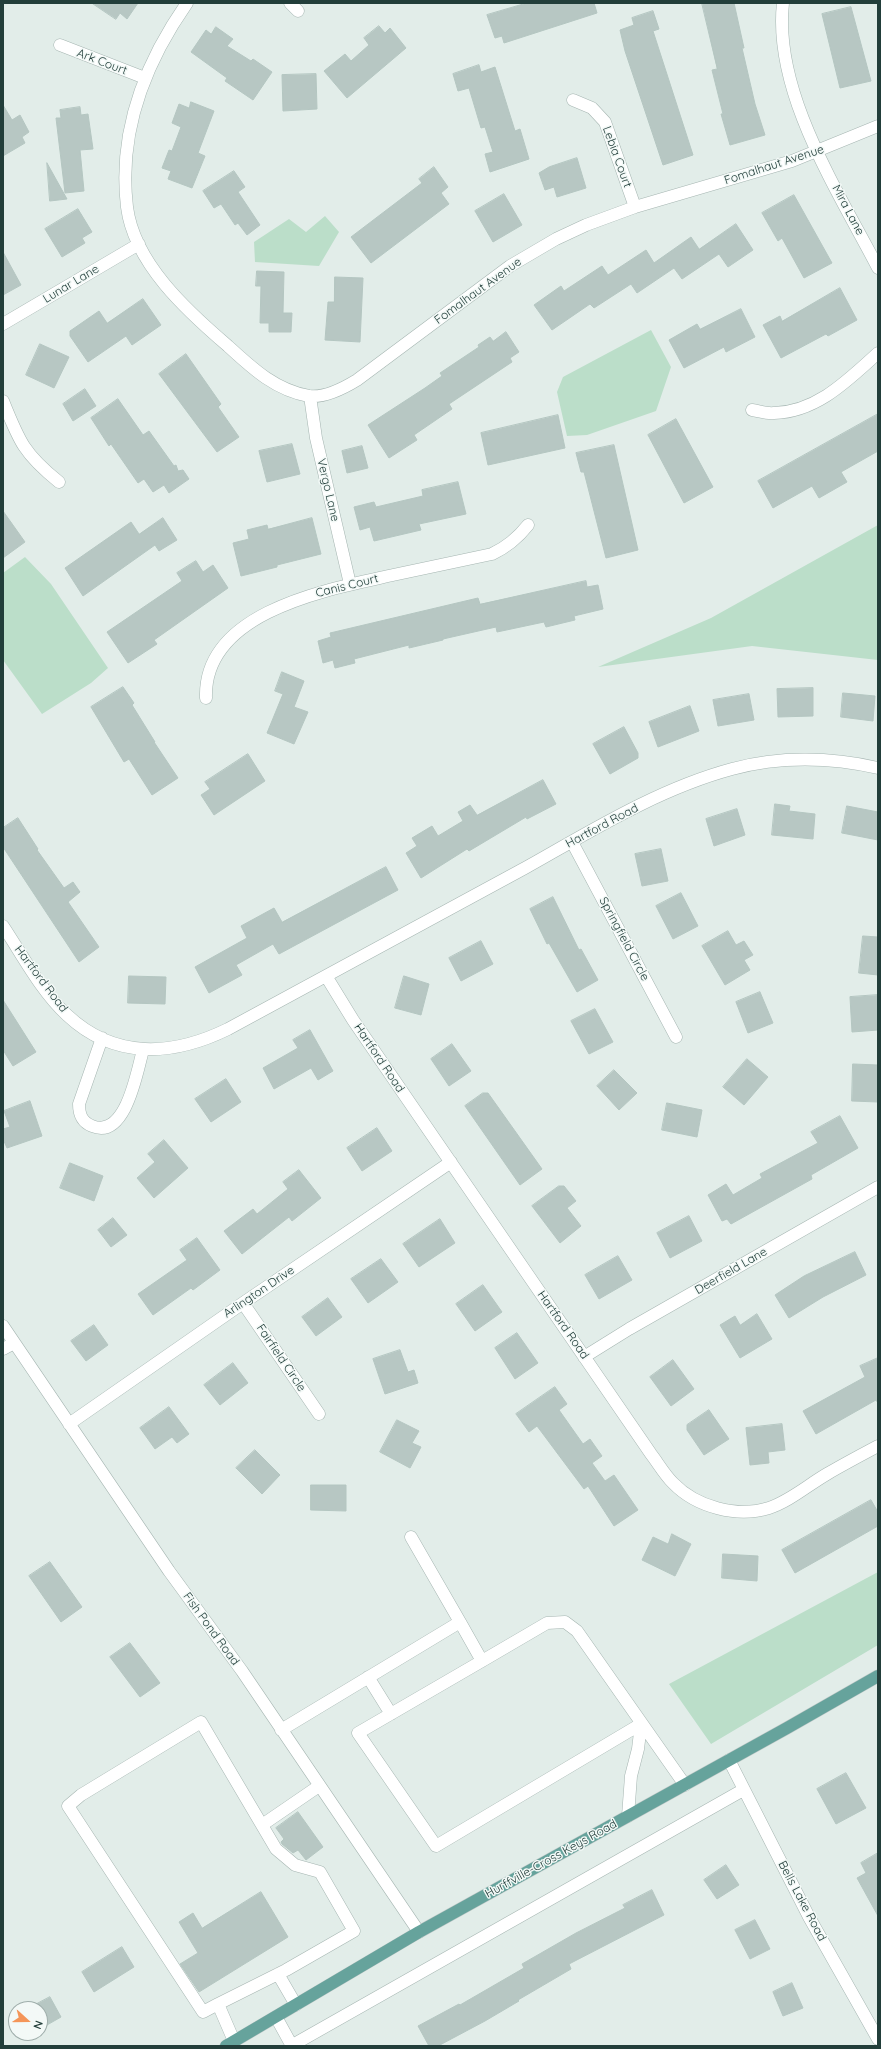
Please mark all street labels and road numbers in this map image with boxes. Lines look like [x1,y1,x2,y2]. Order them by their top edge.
street label: Ark Court [75,46,129,78]
street label: Lebia Court [599,124,635,190]
street label: Fomalhaut Avenue [722,142,826,188]
street label: Mira Lane [829,182,867,238]
street label: Fomalhaut Avenue [432,255,524,327]
street label: Lunar Lane [40,262,102,306]
street label: Vergo Lane [314,457,342,523]
street label: Canis Court [314,571,380,601]
street label: Hartford Road [563,801,641,851]
street label: Springfield Circle [596,895,652,983]
street label: Hartford Road [11,943,71,1015]
street label: Hartford Road [351,1021,407,1095]
street label: Deerfield Lane [692,1244,770,1298]
street label: Arlington Drive [221,1263,297,1321]
street label: Hartford Road [534,1288,592,1362]
street label: Fairfield Circle [253,1322,309,1394]
street label: Fish Pond Road [180,1590,242,1668]
street label: Hurffville-Cross Keys Road [483,1817,619,1901]
street label: Bells Lake Road [775,1858,829,1944]

